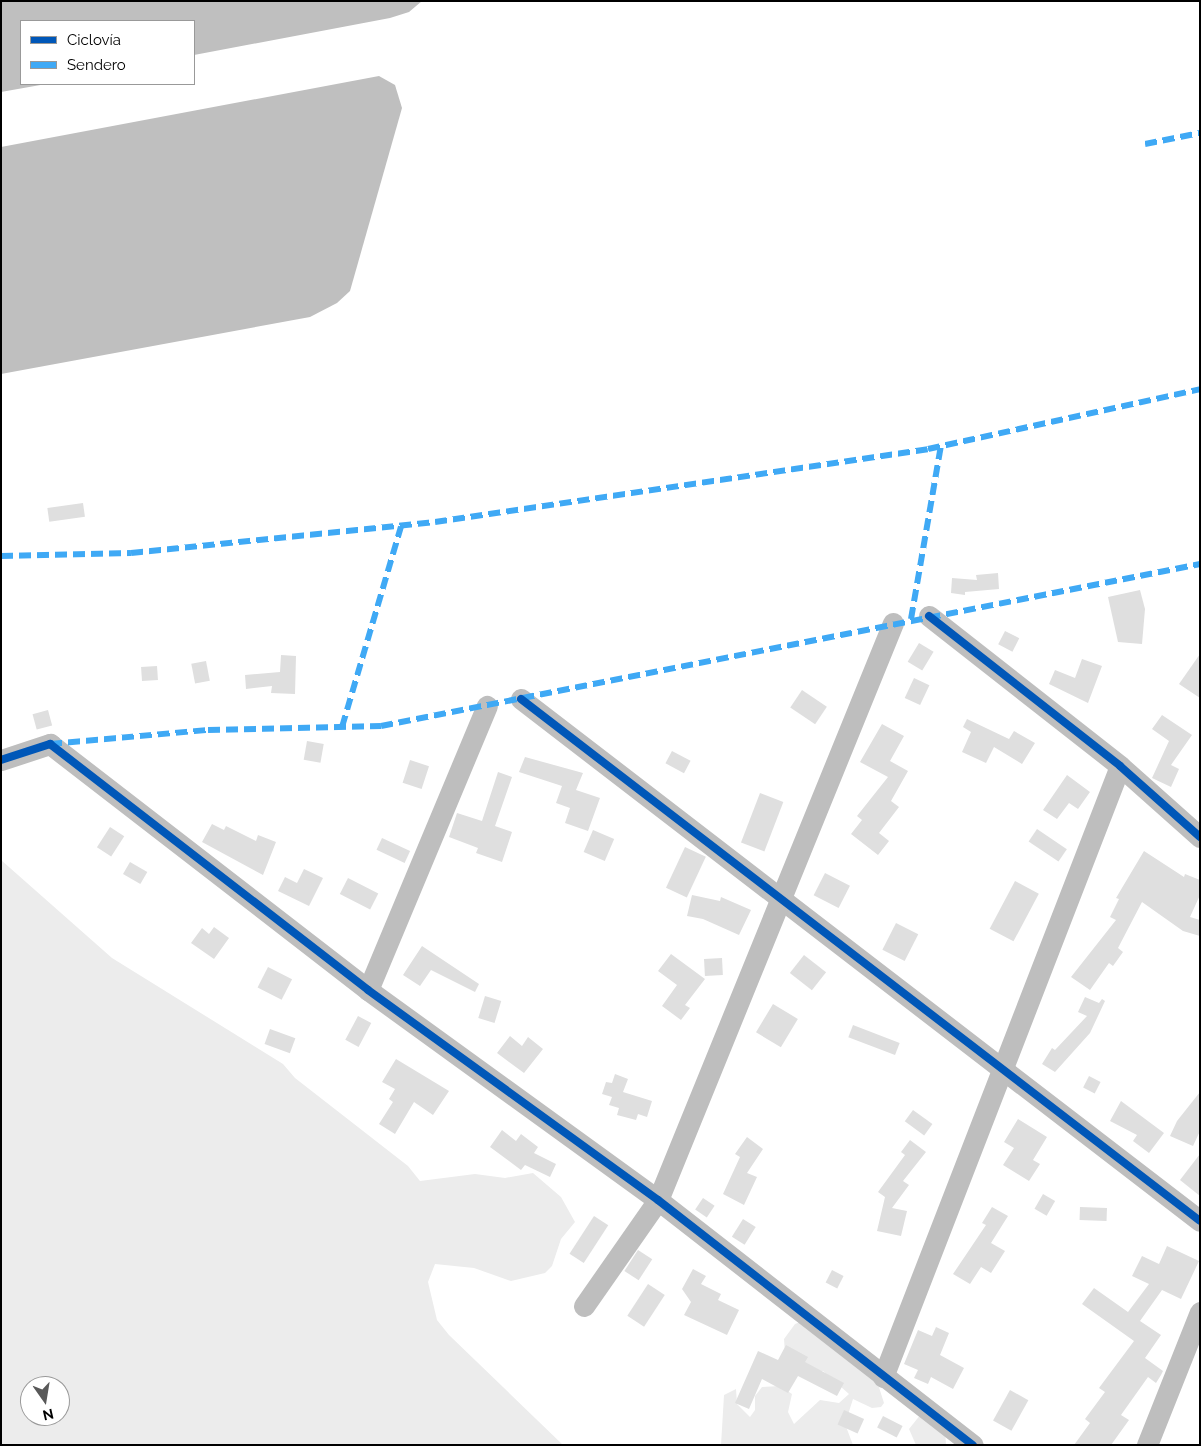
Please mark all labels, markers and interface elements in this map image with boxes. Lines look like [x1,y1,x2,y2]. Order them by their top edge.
legend [20,20,195,85]
text: Ciclovía [67,31,121,49]
text: Sendero [67,56,126,74]
north arrow [20,1376,70,1426]
text: N [41,1406,55,1424]

